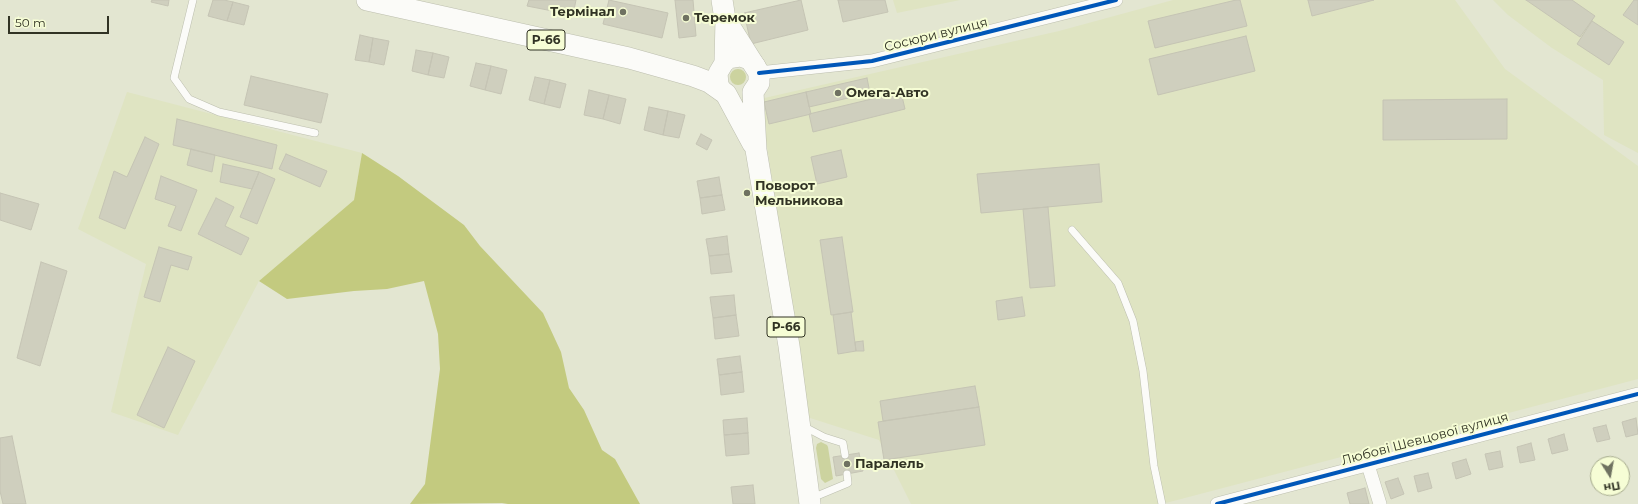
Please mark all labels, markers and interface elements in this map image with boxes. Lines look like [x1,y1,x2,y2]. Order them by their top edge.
place label: Термінал [550,4,615,20]
marker: Термінал [618,7,628,17]
scale bar [10,8,111,34]
place label: Теремок [694,10,755,26]
marker: Теремок [681,13,691,23]
text: 50 m [15,15,46,30]
street label: Сосюри вулиця [883,15,989,55]
road number: Р-66 [527,30,565,50]
place label: Омега-Авто [846,85,929,101]
marker: Омега-Авто [833,88,843,98]
place label: Поворот Мельникова [755,178,843,209]
marker: Поворот Мельникова [742,188,752,198]
road number: Р-66 [767,317,805,337]
street label: Любові Шевцової вулиця [1340,409,1510,469]
place label: Паралель [855,456,924,472]
north arrow [1590,456,1630,496]
marker: Паралель [842,459,852,469]
text: Пн [1603,478,1622,495]

